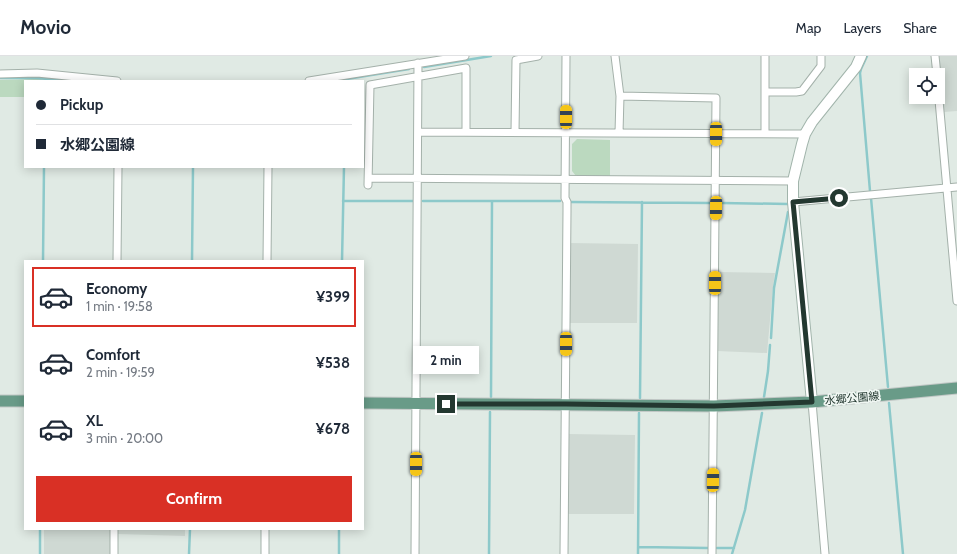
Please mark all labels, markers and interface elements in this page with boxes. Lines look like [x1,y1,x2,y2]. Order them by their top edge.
text: Movio [20,16,71,39]
text: Map [796,19,821,37]
text: Layers [843,19,881,37]
text: Share [903,19,937,37]
map controls [909,68,945,104]
button: locate [909,68,945,104]
text: Pickup [60,96,103,114]
car [560,105,572,129]
car [710,122,722,146]
text: 水郷公園線 [60,136,135,154]
route start [830,189,848,207]
car [710,196,722,220]
car [709,271,721,295]
icon: car [38,279,74,315]
text: Economy [86,280,147,298]
text: ¥399 [316,288,350,306]
text: 1 min · 19:58 [86,298,153,314]
car [560,332,572,356]
icon: car [38,345,74,381]
text: Comfort [86,346,140,364]
callout: 2 min [413,346,479,374]
text: 2 min [430,352,462,368]
text: ¥538 [316,354,350,372]
text: 2 min · 19:59 [86,364,155,380]
street label: 水郷公園線 [824,389,880,407]
route end [437,395,455,413]
icon: car [38,411,74,447]
text: XL [86,412,103,430]
text: ¥678 [316,420,350,438]
text: 3 min · 20:00 [86,430,163,446]
car [410,452,422,476]
car [707,468,719,492]
button: Confirm [36,476,352,522]

